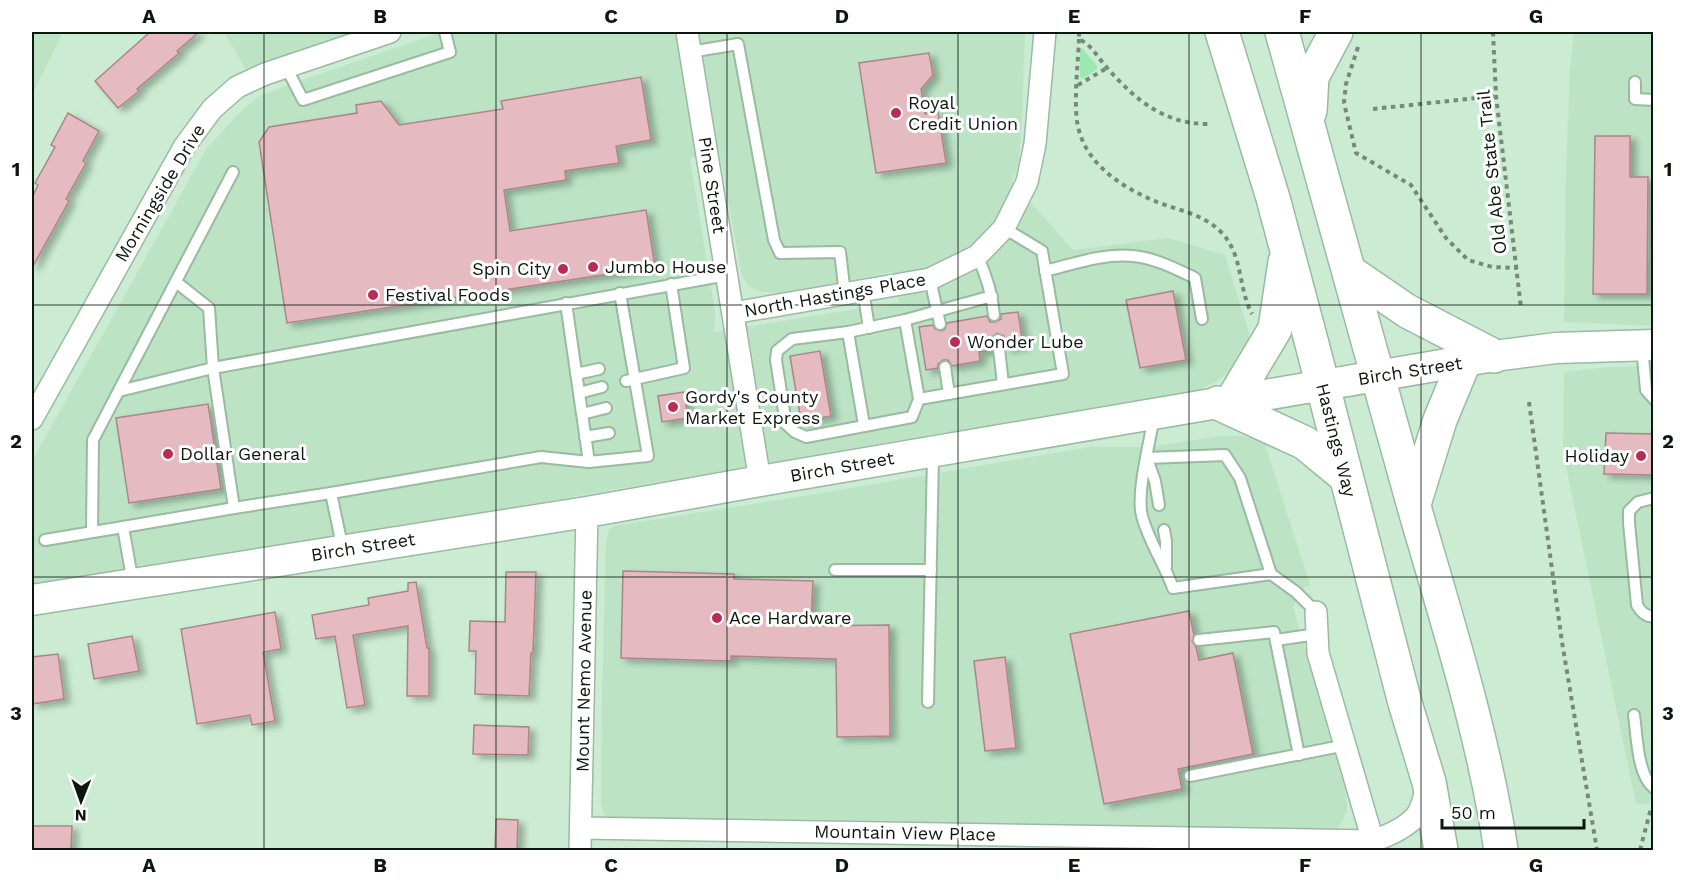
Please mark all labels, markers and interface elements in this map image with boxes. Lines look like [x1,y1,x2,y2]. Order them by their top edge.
text: A [142,4,156,28]
text: B [373,4,387,28]
text: C [604,4,618,28]
text: D [835,4,849,28]
text: E [1068,4,1080,28]
text: F [1299,4,1311,28]
text: G [1529,4,1543,28]
street label: Old Abe State Trail [1472,88,1511,255]
place label: Royal Credit Union [908,92,1018,134]
marker: Royal Credit Union [889,106,903,120]
street label: Morningside Drive [110,120,209,265]
street label: Pine Street [694,135,731,235]
text: 1 [12,157,20,181]
text: 1 [1664,157,1672,181]
place label: Jumbo House [605,256,726,277]
place label: Spin City [472,258,552,279]
marker: Jumbo House [586,260,600,274]
marker: Spin City [556,262,570,276]
street label: North Hastings Place [742,268,927,321]
place label: Festival Foods [385,284,510,305]
marker: Festival Foods [366,288,380,302]
place label: Wonder Lube [967,331,1084,352]
marker: Wonder Lube [948,335,962,349]
street label: Birch Street [1356,352,1464,389]
street label: Hastings Way [1312,381,1361,500]
place label: Gordy's County Market Express [685,386,820,428]
marker: Gordy's County Market Express [666,400,680,414]
text: 2 [10,429,22,453]
text: 2 [1662,429,1674,453]
place label: Dollar General [180,443,306,464]
place label: Holiday [1565,445,1630,466]
marker: Dollar General [161,447,175,461]
street label: Birch Street [788,447,896,486]
marker: Holiday [1634,449,1648,463]
street label: Birch Street [309,528,417,565]
street label: Mount Nemo Avenue [571,590,596,772]
place label: Ace Hardware [729,607,851,628]
marker: Ace Hardware [710,611,724,625]
text: 3 [10,701,22,725]
text: 3 [1662,701,1674,725]
north arrow [51,771,111,831]
scale bar [1442,792,1584,830]
text: 50 m [1451,802,1496,823]
text: N [75,806,87,825]
street label: Mountain View Place [814,820,996,845]
text: A [142,853,156,877]
text: B [373,853,387,877]
text: C [604,853,618,877]
text: D [835,853,849,877]
text: E [1068,853,1080,877]
text: F [1299,853,1311,877]
text: G [1529,853,1543,877]

